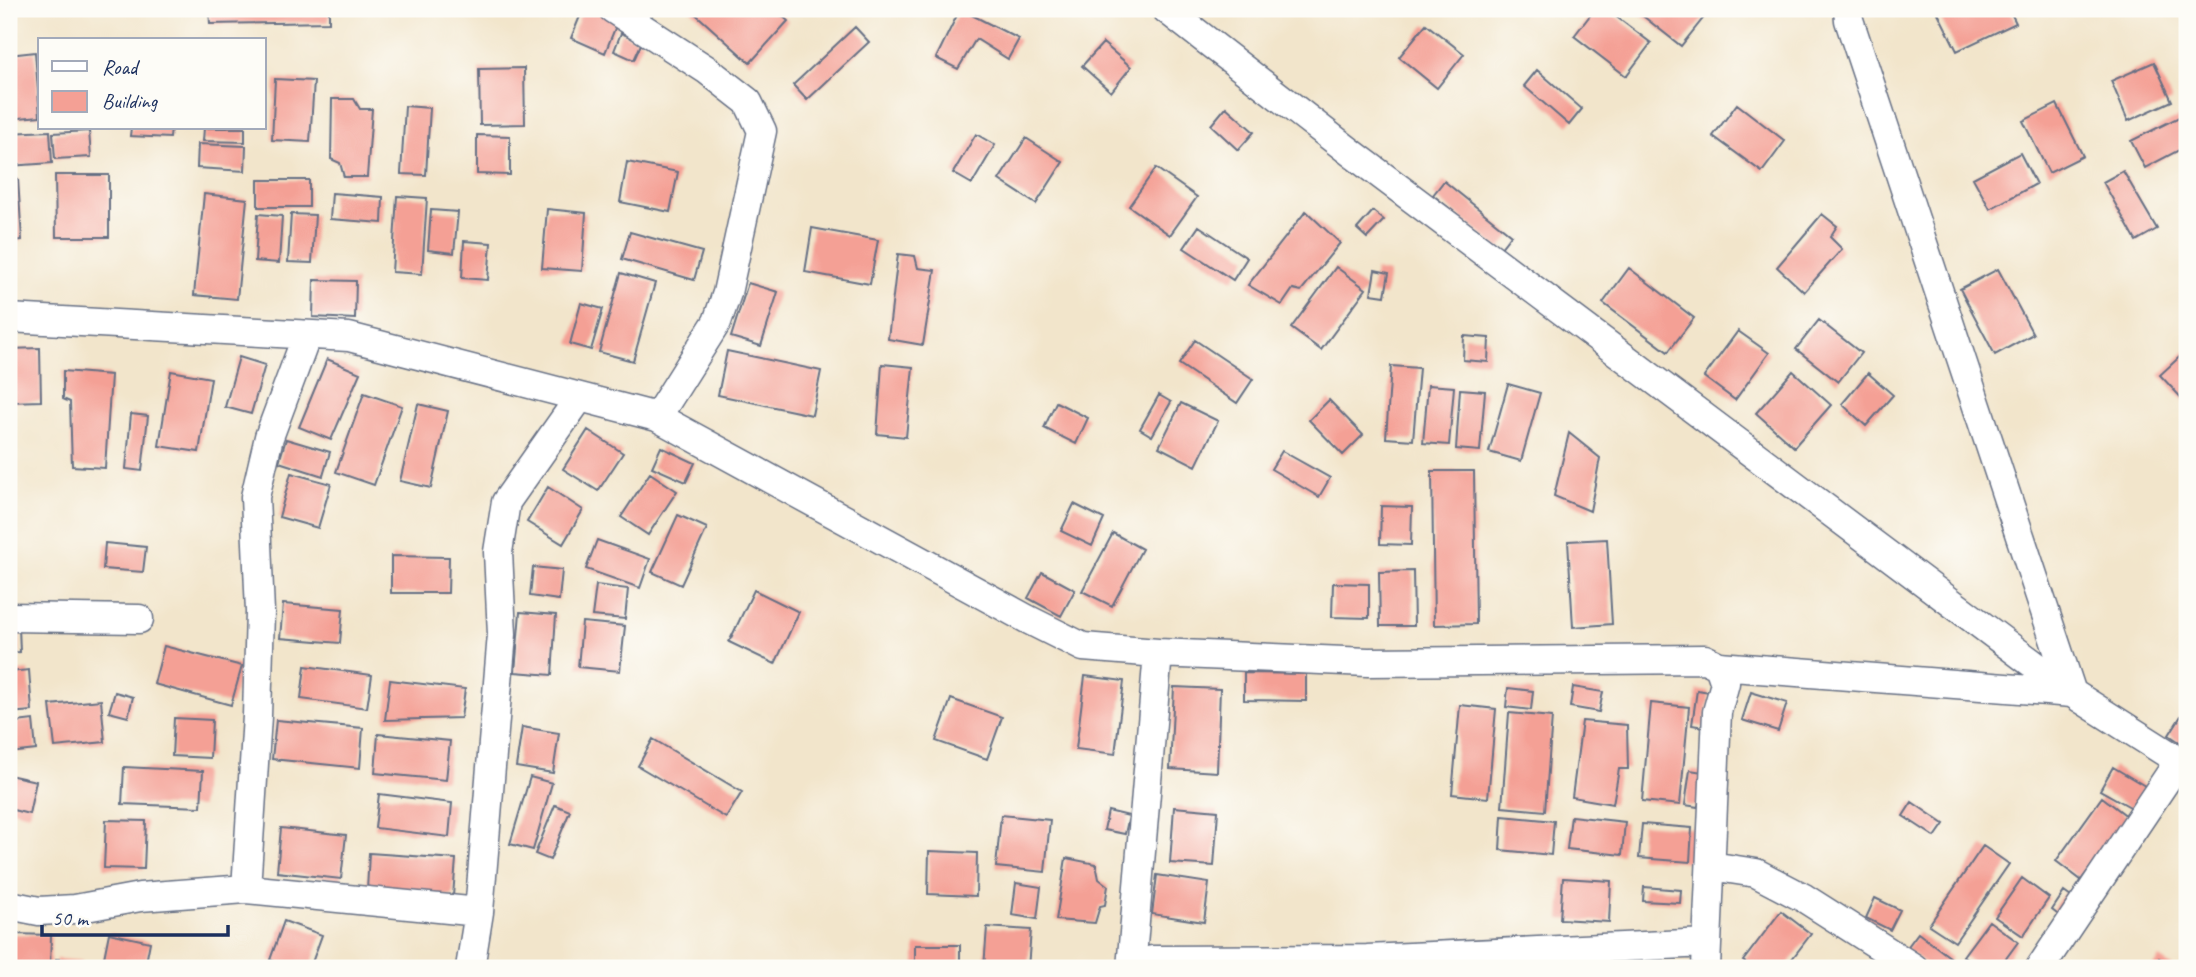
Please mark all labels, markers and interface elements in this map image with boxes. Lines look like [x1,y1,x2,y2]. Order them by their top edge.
legend [38,38,266,130]
text: Road [102,54,141,80]
text: Building [102,88,159,114]
scale bar [42,893,228,937]
text: 50 m [52,905,90,931]

